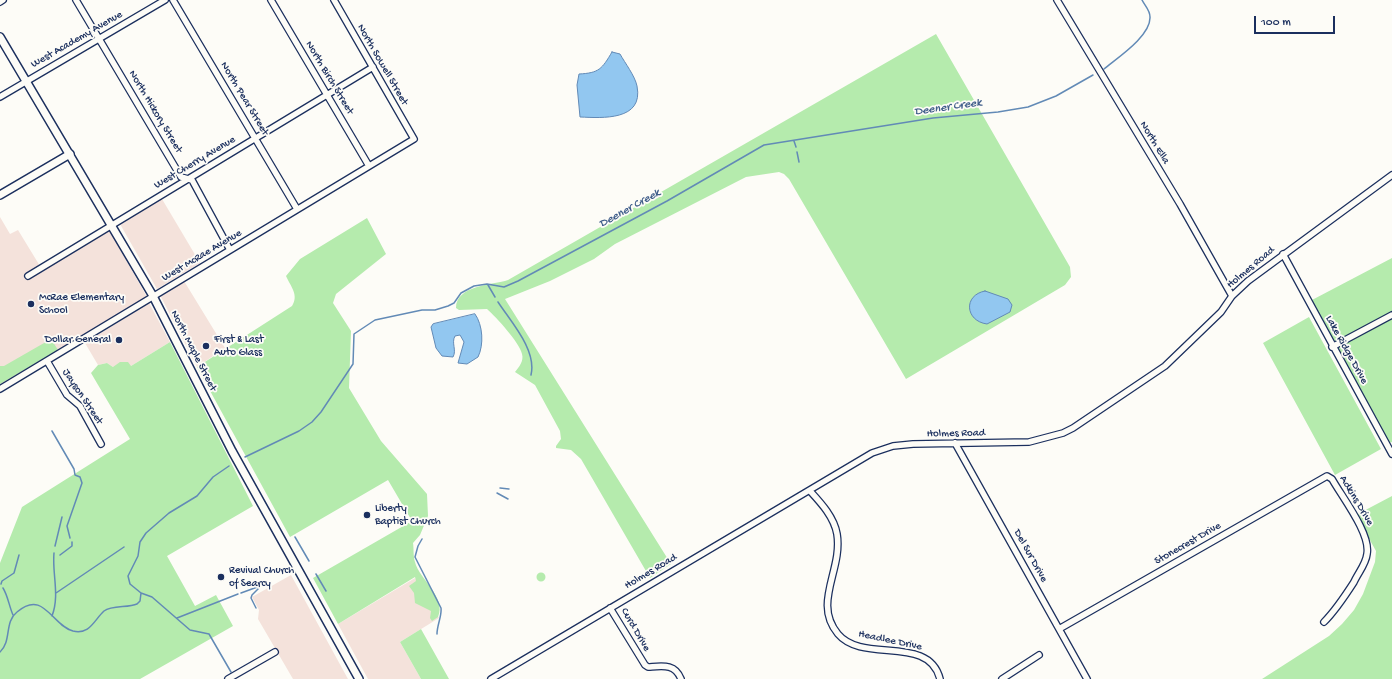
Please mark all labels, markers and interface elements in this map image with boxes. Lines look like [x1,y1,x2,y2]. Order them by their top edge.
street label: West Academy Avenue [29,8,125,72]
scale bar [1256,8,1337,34]
text: 100 m [1261,16,1291,30]
street label: North Sowell Street [353,22,411,108]
street label: North Birch Street [302,39,356,117]
street label: North Pear Street [217,60,271,138]
street label: North Hickory Street [125,68,185,156]
water label: Deener Creek [913,96,983,120]
street label: North Ella [1136,119,1172,167]
street label: West Cherry Avenue [152,133,238,193]
water label: Deener Creek [597,186,663,232]
street label: West McRae Avenue [160,227,244,285]
street label: Holmes Road [1224,244,1278,292]
place label: McRae Elementary School [39,291,124,317]
marker: McRae Elementary School [26,299,36,309]
street label: North Maple Street [167,308,219,394]
street label: Lake Ridge Drive [1322,313,1370,387]
place label: Dollar General [45,333,111,347]
place label: First & Last Auto Glass [214,333,263,359]
marker: Dollar General [114,335,124,345]
marker: First & Last Auto Glass [201,341,211,351]
street label: Jayson Street [59,367,105,427]
street label: Holmes Road [927,427,985,441]
street label: Adkins Drive [1336,474,1376,528]
place label: Liberty Baptist Church [375,502,441,528]
marker: Liberty Baptist Church [362,510,372,520]
street label: Stonecrest Drive [1152,520,1224,568]
street label: Del Sur Drive [1010,527,1050,585]
street label: Holmes Road [622,551,680,593]
place label: Revival Church of Searcy [229,564,294,590]
marker: Revival Church of Searcy [216,572,226,582]
street label: Curd Drive [617,606,653,654]
street label: Headlee Drive [857,628,923,654]

